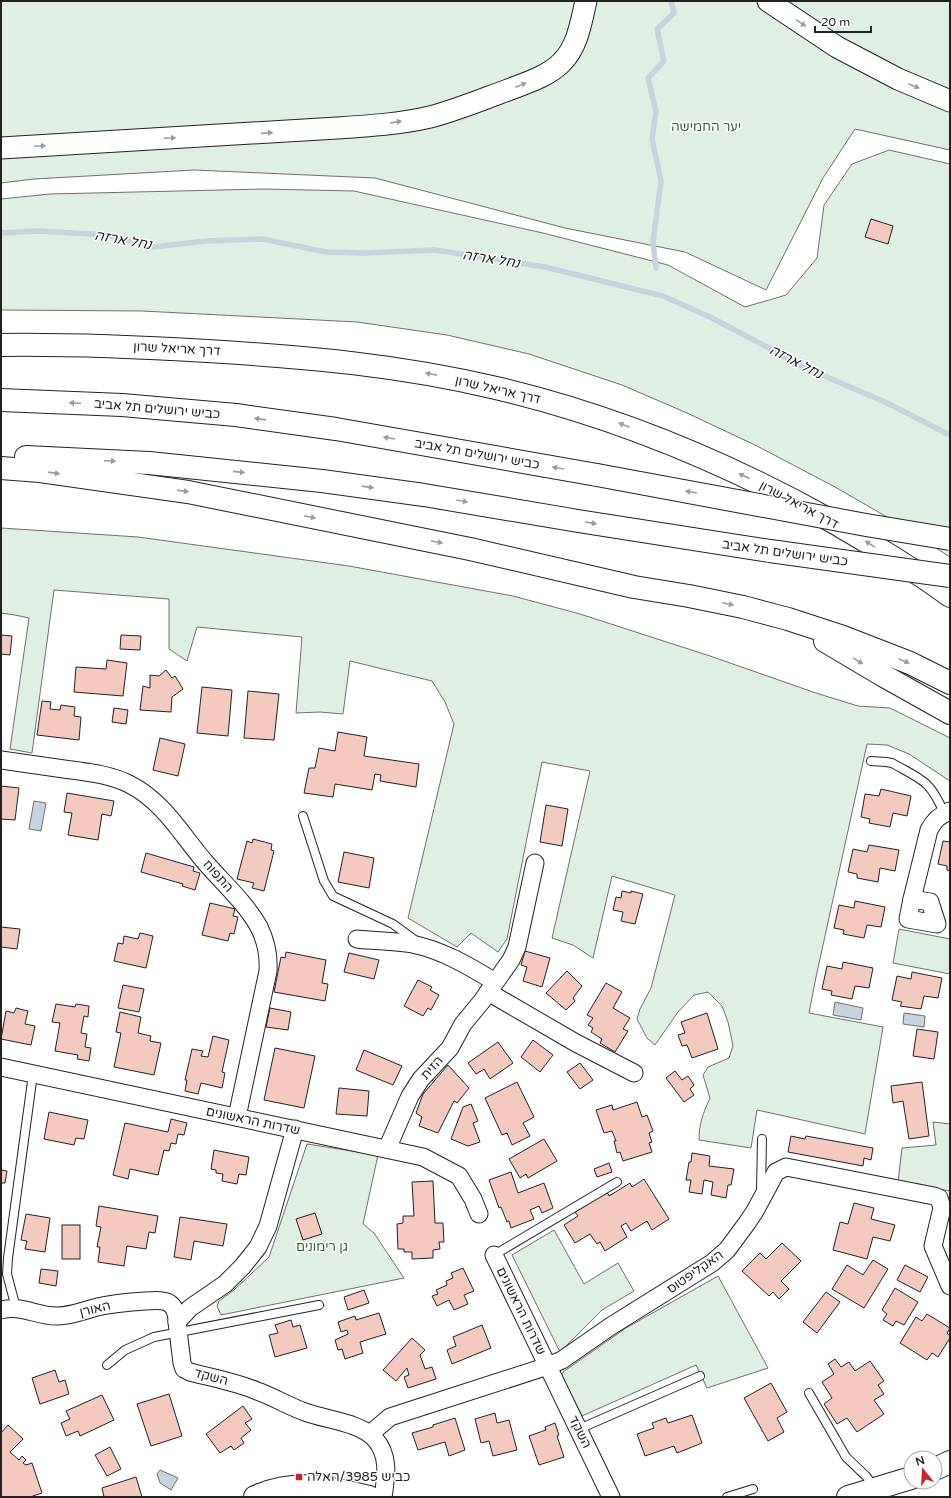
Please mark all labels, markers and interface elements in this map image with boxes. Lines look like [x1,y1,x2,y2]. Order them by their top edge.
scale bar [815,8,871,34]
text: 20 m [821,15,850,29]
one-way arrow [795,19,806,27]
one-way arrow [515,82,526,88]
one-way arrow [908,83,919,89]
one-way arrow [390,119,403,125]
park label: יער החמישה [671,119,741,135]
one-way arrow [261,130,273,137]
one-way arrow [164,135,176,142]
one-way arrow [34,142,46,149]
water label: נחל ארזה [93,227,154,254]
water label: נחל ארזה [461,246,522,272]
street label: דרך אריאל שרון [133,339,222,359]
water label: נחל ארזה [766,341,827,383]
one-way arrow [425,371,437,377]
street label: דרך אריאל שרון [454,372,543,408]
street label: כביש ירושלים תל אביב [93,395,221,423]
one-way arrow [68,400,81,406]
one-way arrow [254,416,266,422]
one-way arrow [618,422,630,428]
one-way arrow [383,435,395,441]
street label: כביש ירושלים תל אביב [413,435,541,473]
one-way arrow [104,458,117,464]
one-way arrow [552,465,564,471]
one-way arrow [233,469,245,476]
one-way arrow [48,470,60,476]
one-way arrow [738,473,749,479]
street label: דרך אריאל שרון [757,477,842,533]
one-way arrow [362,484,375,490]
one-way arrow [176,488,189,494]
one-way arrow [685,489,697,495]
one-way arrow [456,499,468,505]
one-way arrow [304,514,316,520]
one-way arrow [584,520,597,526]
street label: כביש ירושלים תל אביב [721,536,849,570]
one-way arrow [431,540,444,546]
one-way arrow [865,540,875,548]
one-way arrow [722,602,734,608]
one-way arrow [852,657,864,664]
one-way arrow [898,658,909,664]
street label: התפוח [199,856,237,896]
street label: הזית [417,1053,447,1083]
street label: שדרות הראשונים [204,1103,302,1139]
park label: גן רימונים [296,1239,348,1255]
street label: האקליפטוס [664,1247,726,1297]
street label: שדרות הראשונים [493,1264,549,1358]
street label: האורן [78,1297,112,1321]
street label: השקד [192,1365,230,1389]
street label: השקד [565,1413,595,1451]
north arrow [903,1450,943,1490]
text: N [914,1453,926,1469]
place label: כביש 3985/האלה [307,1469,411,1485]
marker: כביש 3985/האלה [294,1472,304,1482]

